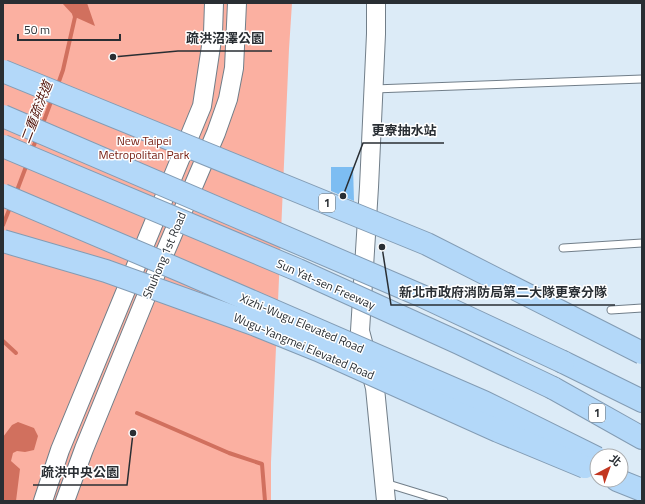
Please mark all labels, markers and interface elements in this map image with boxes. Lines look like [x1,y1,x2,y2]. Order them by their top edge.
scale bar [18,16,120,42]
text: 50 m [24,20,50,39]
callout: 疏洪沼澤公園 [178,26,272,51]
text: 疏洪沼澤公園 [186,28,264,48]
water label: 二重疏洪道 [15,76,58,146]
callout: 更寮抽水站 [363,118,444,143]
text: 更寮抽水站 [371,120,437,140]
park label: New Taipei Metropolitan Park [99,131,190,164]
road number: 1 [319,194,335,212]
street label: Shuhong 1st Road [137,209,191,301]
street label: Sun Yat-sen Freeway [273,254,379,314]
callout: 新北市政府消防局第二大隊更寮分隊 [391,280,615,305]
text: 新北市政府消防局第二大隊更寮分隊 [399,282,607,302]
street label: Xizhi-Wugu Elevated Road [237,288,367,358]
street label: Wugu-Yangmei Elevated Road [230,308,378,384]
road number: 1 [589,404,605,422]
north arrow [589,448,629,488]
text: 北 [606,451,625,470]
callout: 疏洪中央公園 [33,460,127,485]
text: 疏洪中央公園 [41,462,119,482]

